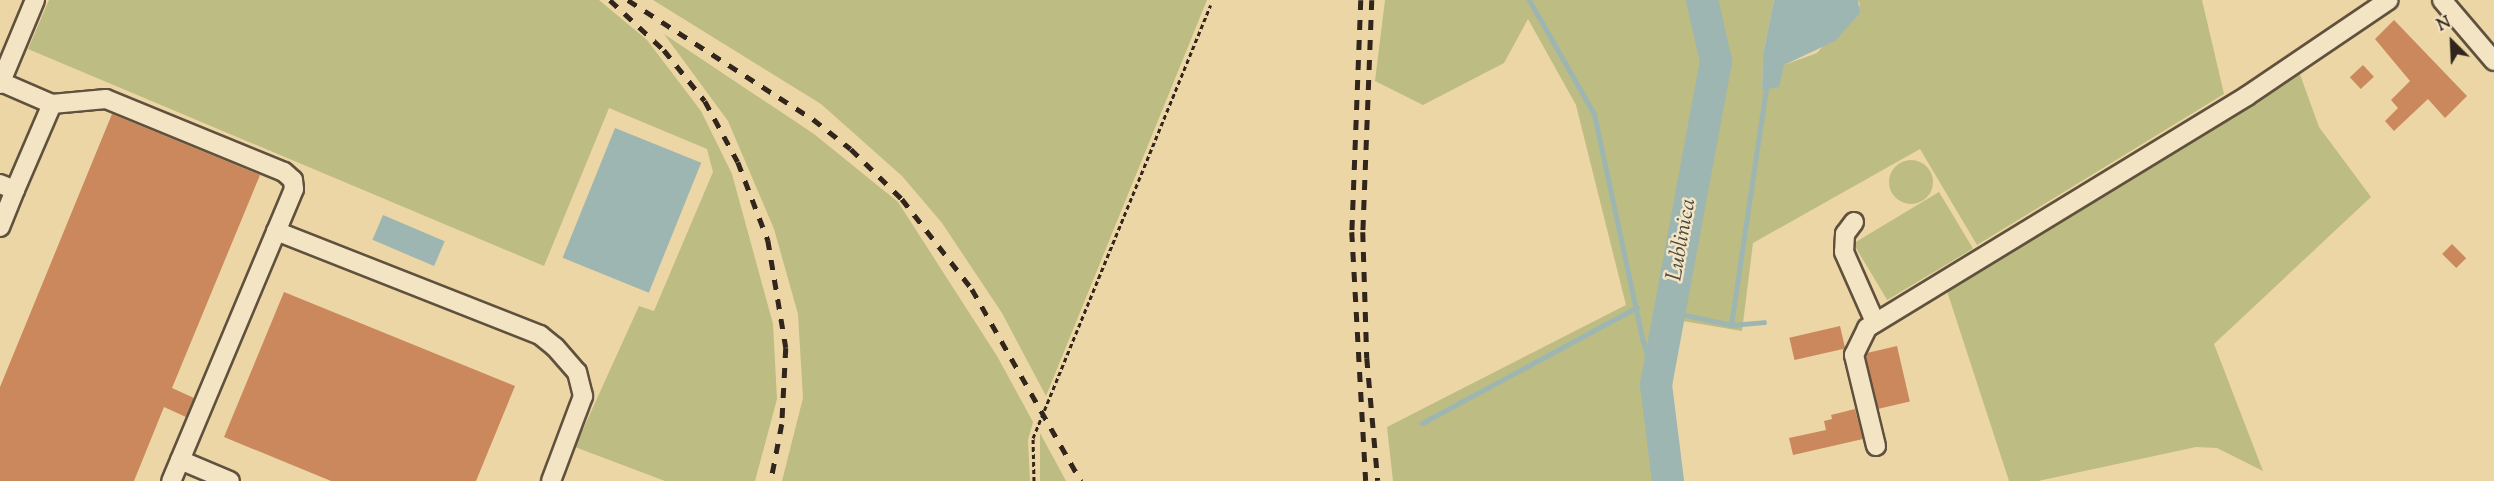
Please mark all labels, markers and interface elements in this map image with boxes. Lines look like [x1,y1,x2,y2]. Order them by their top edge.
north arrow [2422,12,2482,72]
text: N [2434,12,2455,38]
water label: Lublinica [1663,197,1703,283]

